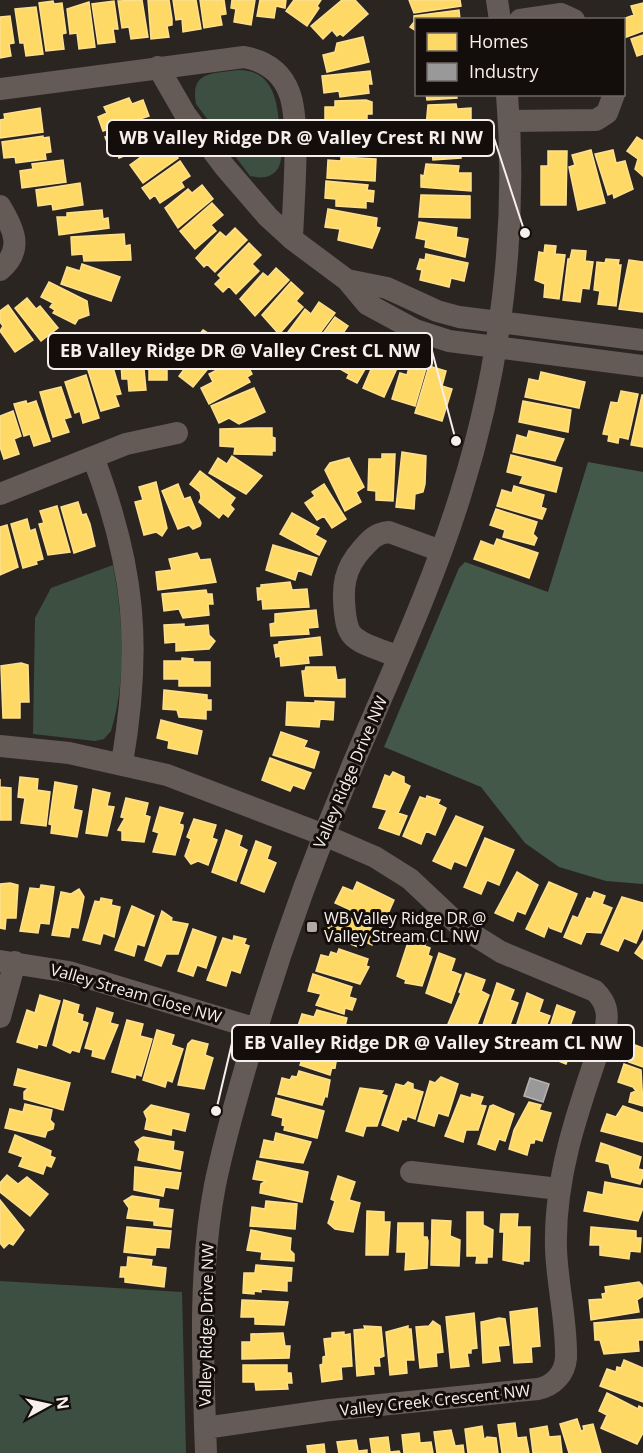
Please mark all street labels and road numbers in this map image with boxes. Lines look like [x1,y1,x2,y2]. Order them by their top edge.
street label: Valley Ridge Drive NW [308,692,392,851]
street label: Valley Stream Close NW [48,958,224,1028]
street label: Valley Ridge Drive NW [194,1243,218,1407]
street label: Valley Creek Crescent NW [339,1379,531,1421]

